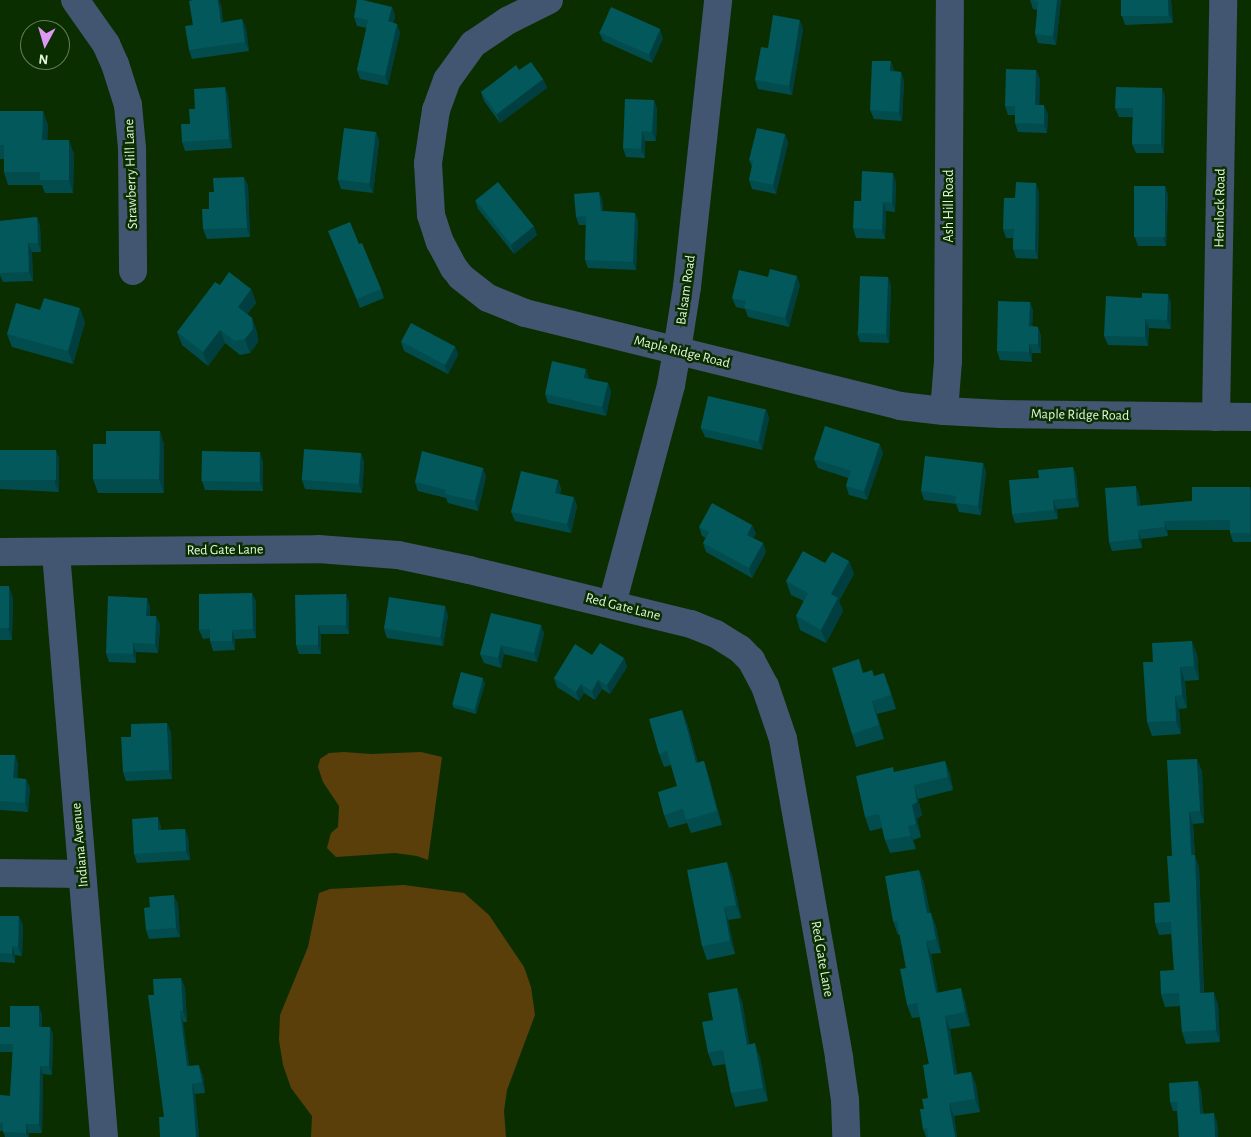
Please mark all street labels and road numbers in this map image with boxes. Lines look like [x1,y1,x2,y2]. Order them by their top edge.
street label: Strawberry Hill Lane [121,119,141,229]
street label: Hemlock Road [1211,168,1229,248]
street label: Ash Hill Road [941,170,957,242]
street label: Balsam Road [673,254,699,326]
street label: Maple Ridge Road [632,332,732,372]
street label: Maple Ridge Road [1031,406,1129,424]
street label: Red Gate Lane [186,541,264,559]
street label: Red Gate Lane [584,590,662,624]
street label: Indiana Avenue [68,802,92,888]
street label: Red Gate Lane [807,920,837,998]

